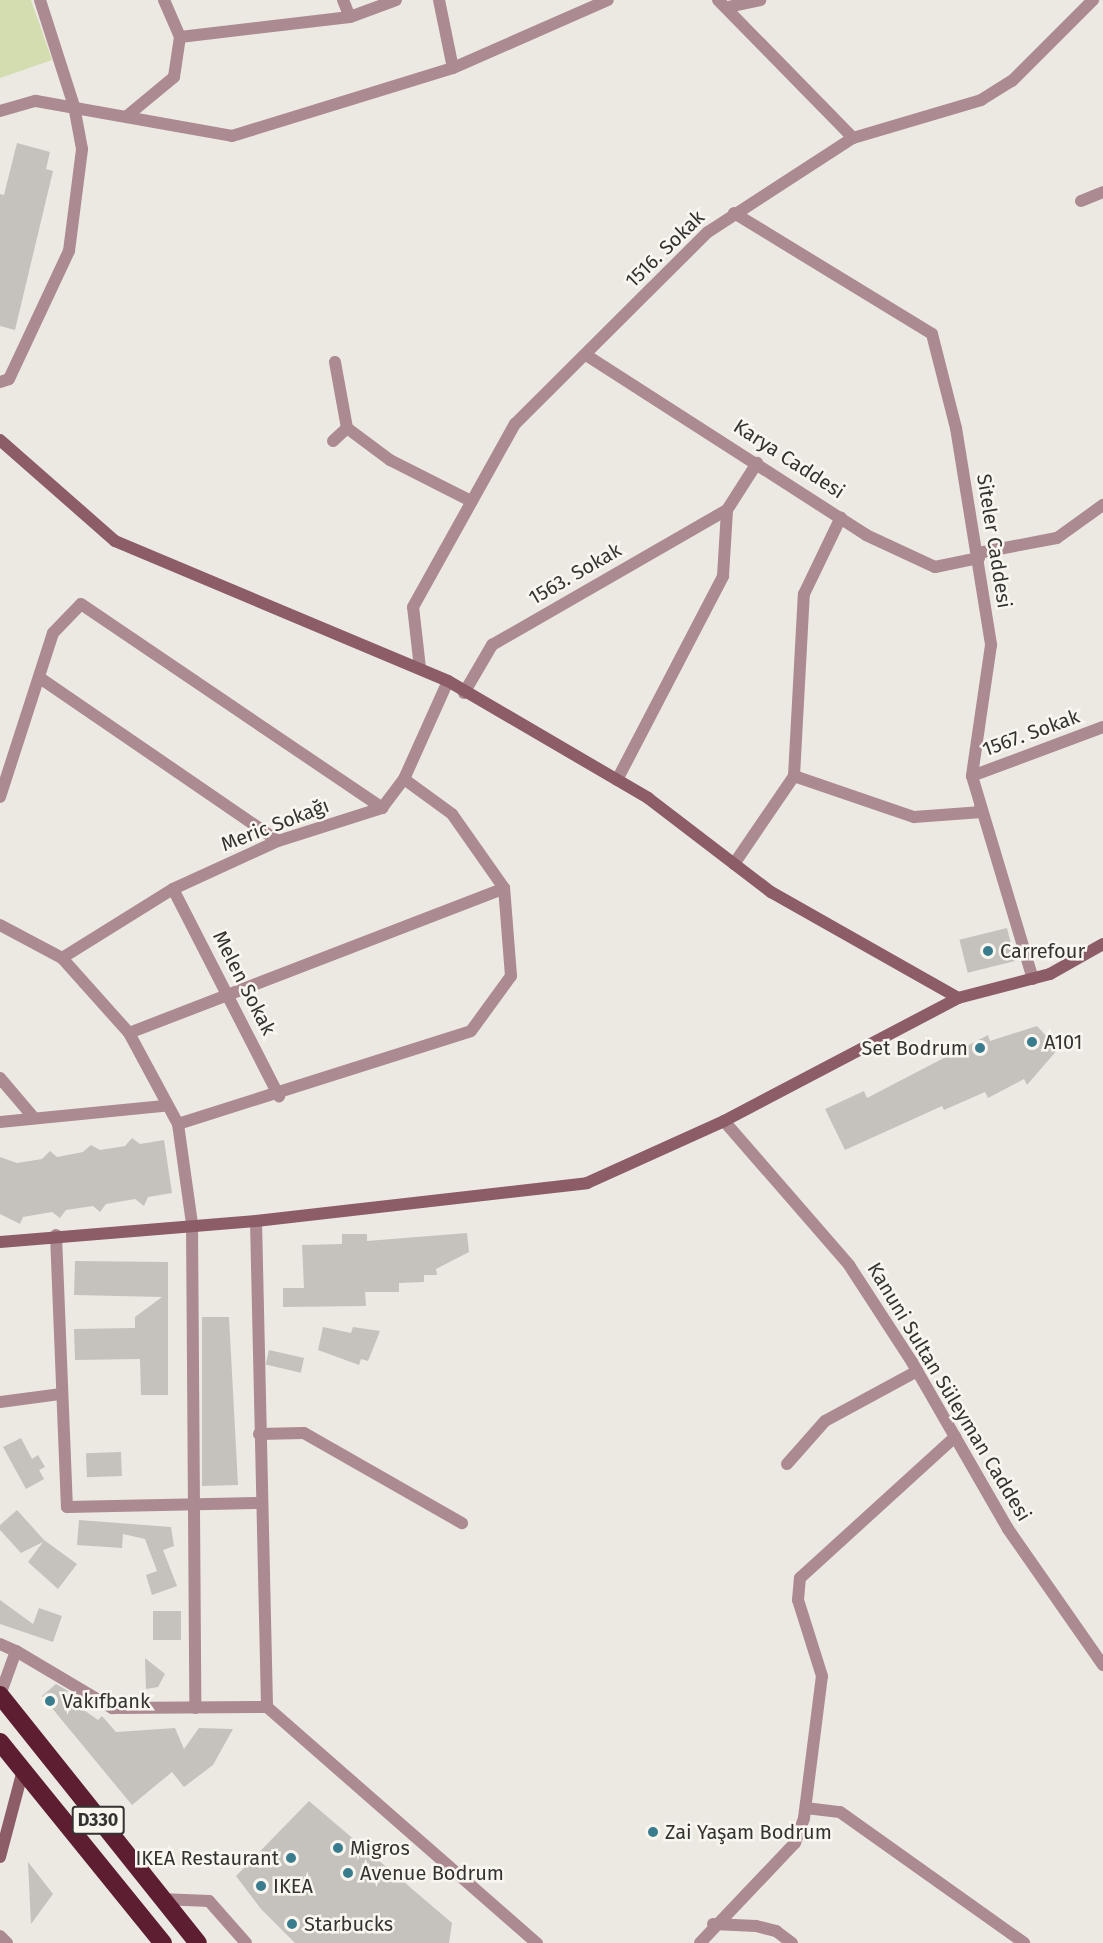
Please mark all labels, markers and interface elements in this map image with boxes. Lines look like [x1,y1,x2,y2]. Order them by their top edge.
street label: 1516. Sokak [620,205,710,293]
street label: Karya Caddesi [729,414,849,504]
street label: Siteler Caddesi [972,472,1016,610]
street label: 1563. Sokak [524,538,626,610]
street label: 1567. Sokak [979,704,1083,762]
street label: Meric Sokağı [218,793,332,857]
street label: Melen Sokak [207,927,281,1039]
place label: Carrefour [1000,939,1085,963]
marker: Carrefour [981,944,995,958]
place label: A101 [1044,1030,1082,1054]
marker: A101 [1025,1035,1039,1049]
place label: Set Bodrum [861,1036,968,1060]
marker: Set Bodrum [973,1041,987,1055]
street label: Kanuni Sultan Süleyman Caddesi [862,1258,1036,1526]
place label: Vakıfbank [62,1689,150,1713]
marker: Vakıfbank [43,1694,57,1708]
road number: D330 [71,1805,125,1835]
place label: Zai Yaşam Bodrum [665,1820,832,1844]
marker: Zai Yaşam Bodrum [646,1825,660,1839]
place label: Migros [350,1836,410,1860]
marker: Migros [331,1841,345,1855]
place label: IKEA Restaurant [135,1846,279,1870]
marker: IKEA Restaurant [284,1851,298,1865]
place label: Avenue Bodrum [360,1861,504,1885]
marker: Avenue Bodrum [341,1866,355,1880]
place label: IKEA [273,1874,313,1898]
marker: IKEA [254,1879,268,1893]
place label: Starbucks [304,1912,393,1936]
marker: Starbucks [285,1917,299,1931]

